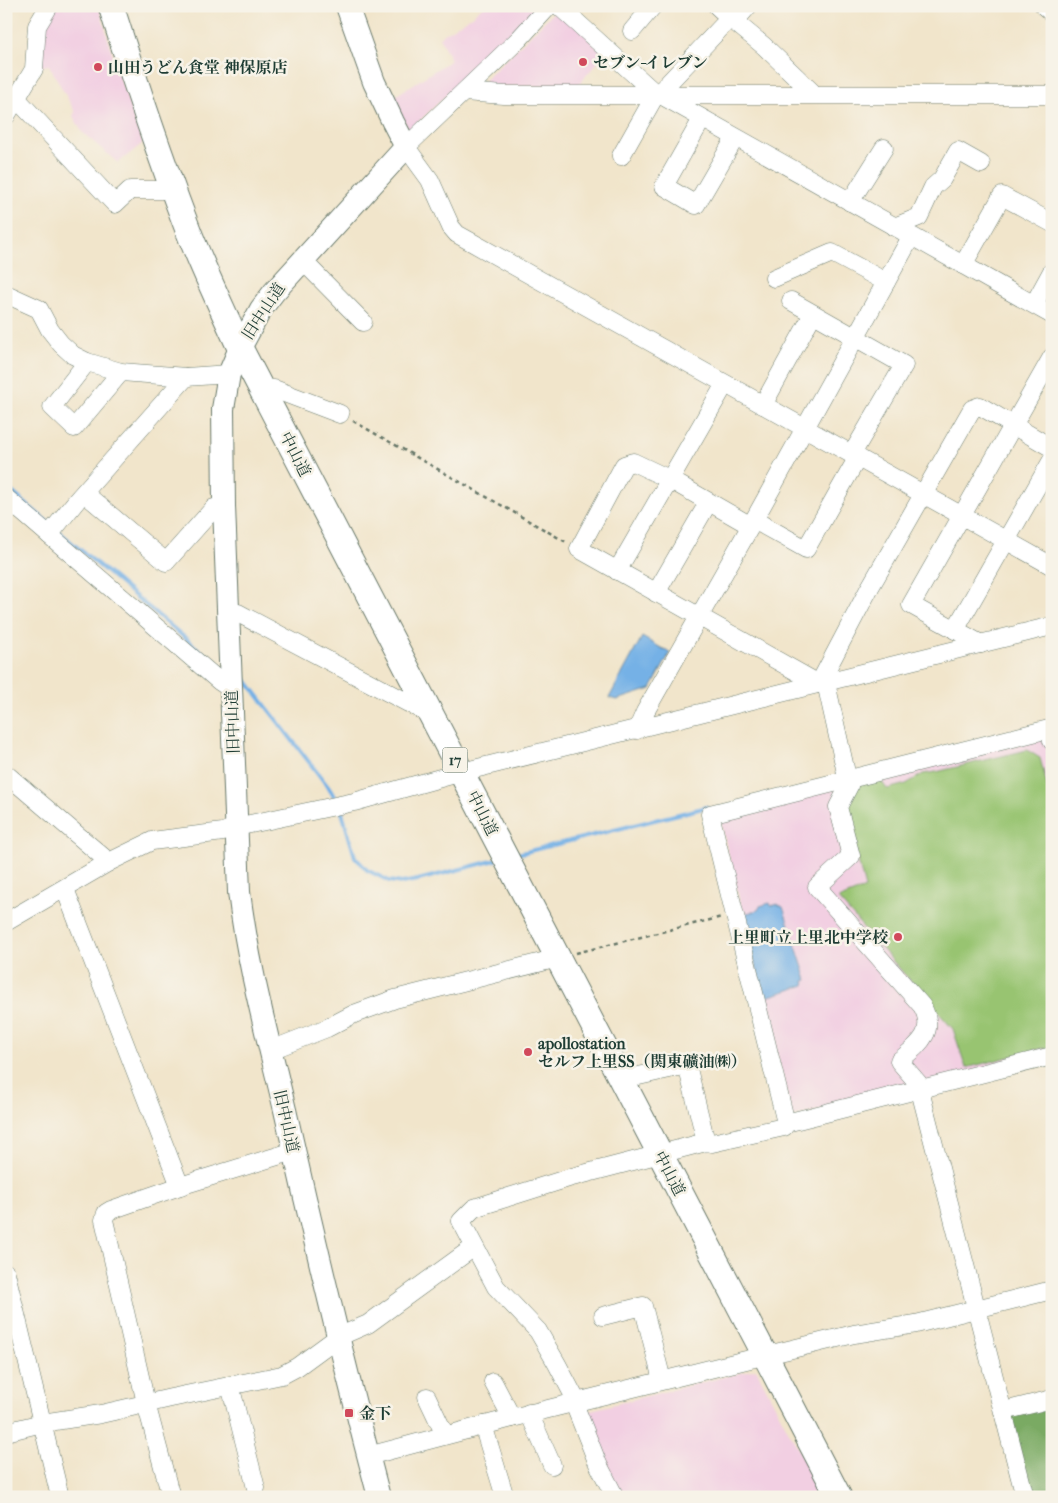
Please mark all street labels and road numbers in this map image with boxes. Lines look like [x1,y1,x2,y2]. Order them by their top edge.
street label: 旧中山道 [238,279,289,343]
street label: 中山道 [276,429,315,480]
street label: 旧中山道 [222,690,243,754]
road number: 17 [442,748,468,772]
street label: 中山道 [463,788,502,839]
street label: 旧中山道 [270,1088,303,1154]
street label: 中山道 [650,1148,689,1199]

